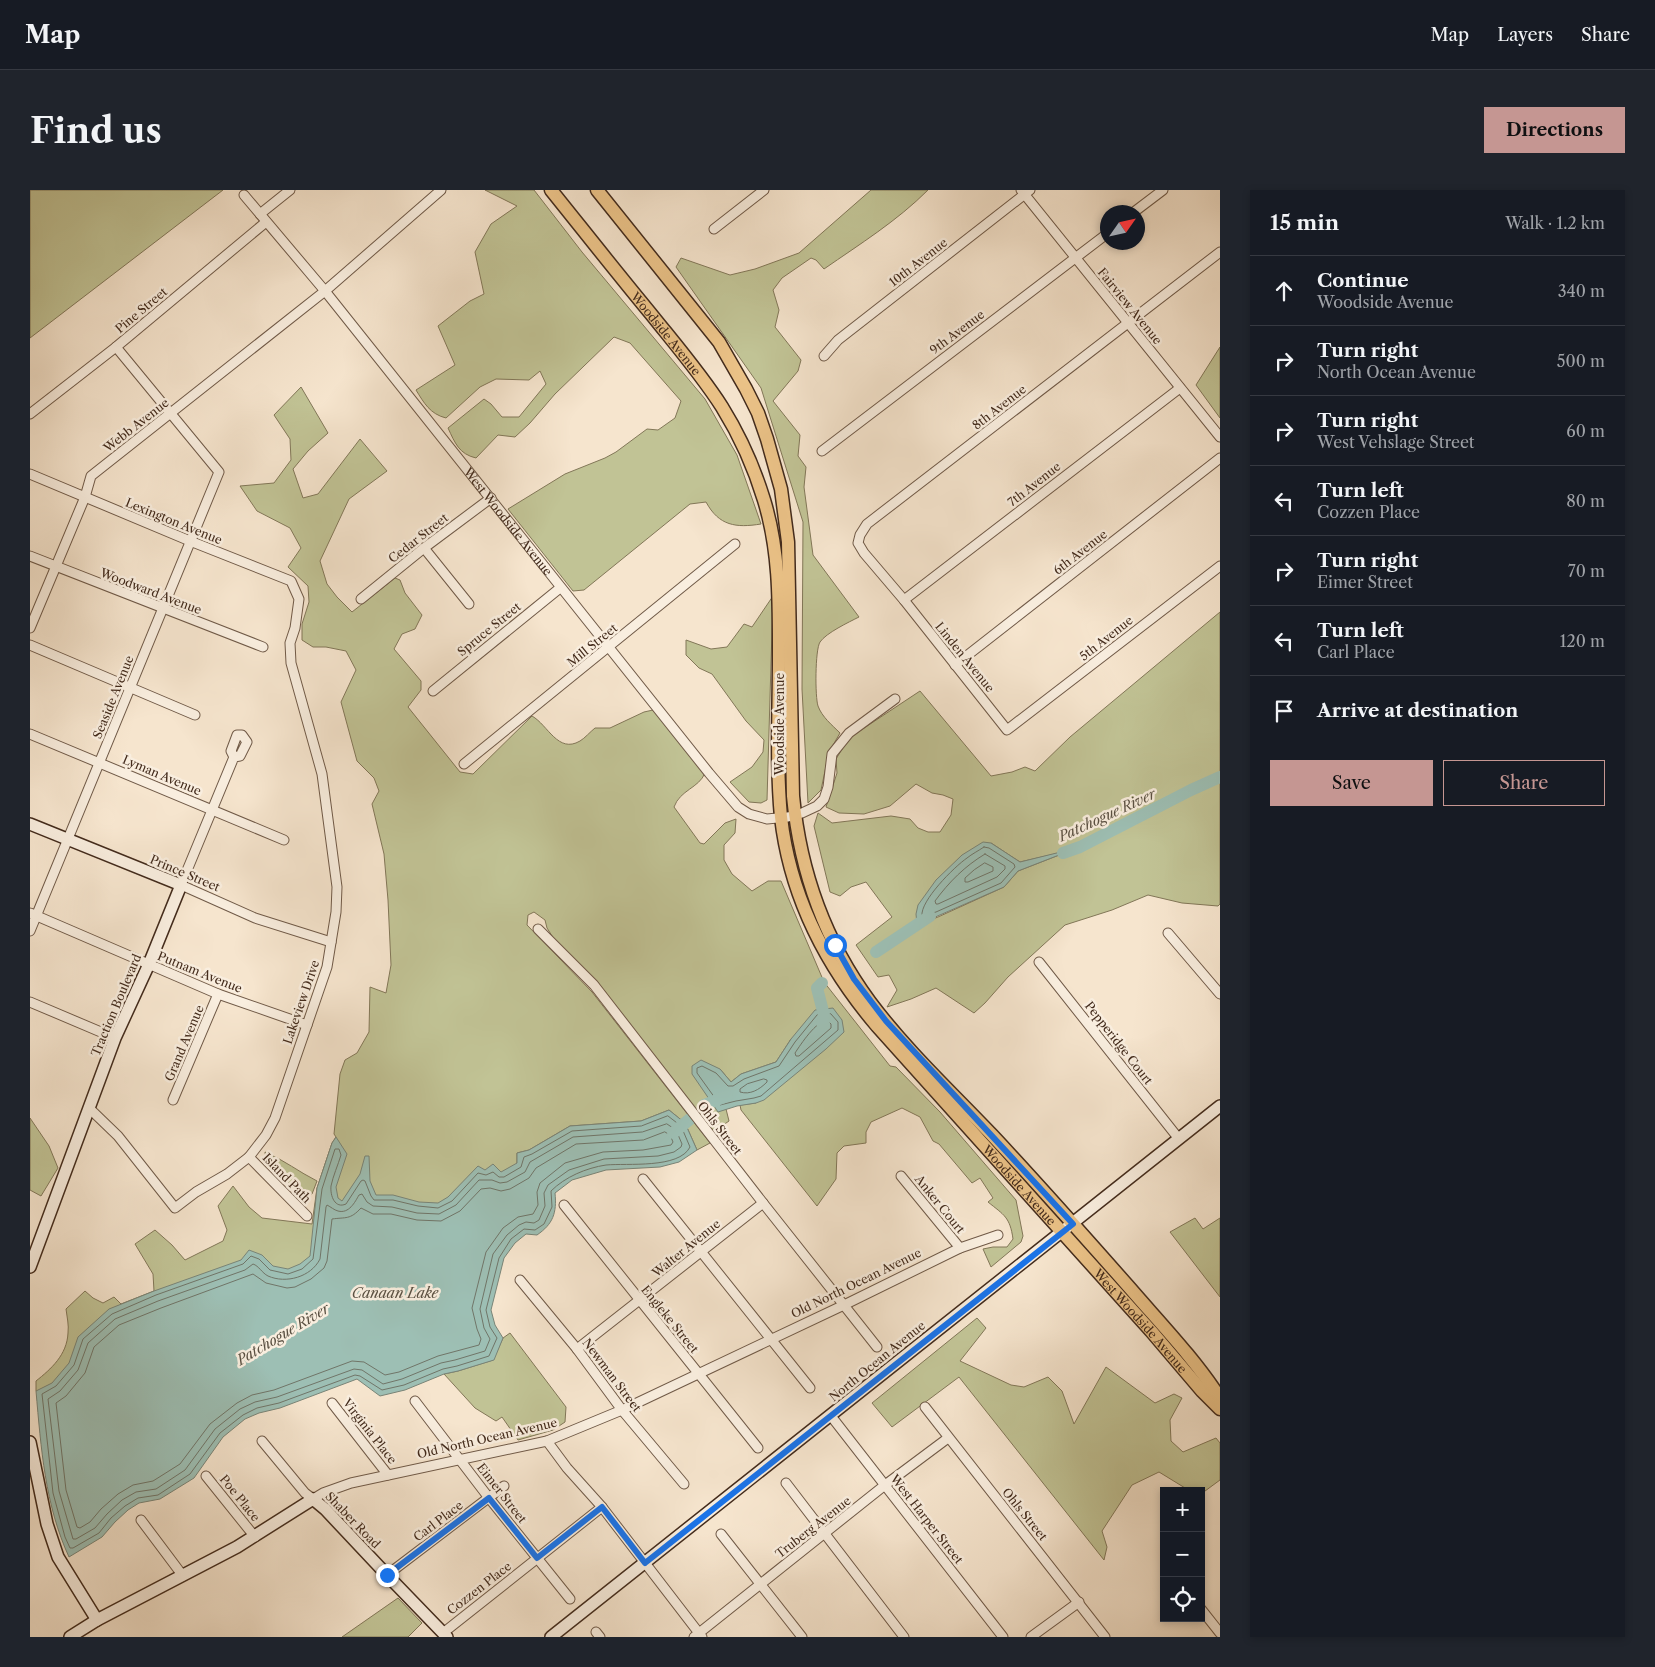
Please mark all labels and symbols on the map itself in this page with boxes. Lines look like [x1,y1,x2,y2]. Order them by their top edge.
north arrow [1100,205,1145,250]
street label: 10th Avenue [886,234,950,289]
street label: Fairview Avenue [1095,265,1166,347]
street label: Pine Street [112,284,171,336]
street label: Woodside Avenue [628,288,705,378]
street label: 9th Avenue [927,307,987,357]
street label: 8th Avenue [969,381,1029,433]
street label: Webb Avenue [100,395,172,456]
street label: 7th Avenue [1005,459,1064,509]
street label: West Woodside Avenue [460,464,556,578]
street label: Lexington Avenue [123,495,225,547]
street label: Cedar Street [385,510,451,566]
street label: 6th Avenue [1050,526,1110,578]
street label: Woodward Avenue [97,564,204,617]
street label: Spruce Street [454,598,524,659]
street label: 5th Avenue [1076,612,1136,664]
street label: Linden Avenue [932,619,998,695]
street label: Mill Street [564,620,621,670]
street label: Seaside Avenue [89,653,137,741]
street label: Woodside Avenue [772,673,787,776]
street label: Lyman Avenue [120,752,204,798]
water label: Patchogue River [1055,784,1160,846]
street label: Prince Street [148,852,223,895]
route start [824,934,847,957]
street label: Putnam Avenue [155,948,245,996]
street label: Traction Boulevard [88,951,145,1058]
street label: Lakeview Drive [280,958,322,1046]
street label: Pepperidge Court [1082,998,1157,1088]
street label: Grand Avenue [161,1002,207,1083]
street label: Ohls Street [695,1098,746,1158]
street label: Woodside Avenue [979,1141,1060,1228]
street label: Island Path [260,1150,315,1206]
street label: Anker Court [911,1171,969,1237]
street label: Walter Avenue [648,1216,723,1281]
street label: Old North Ocean Avenue [788,1245,924,1321]
street label: West Woodside Avenue [1090,1265,1191,1376]
street label: Engleke Street [638,1282,702,1356]
water label: Canaan Lake [352,1284,439,1302]
water label: Patchogue River [232,1298,334,1369]
street label: North Ocean Avenue [826,1318,928,1404]
street label: Newman Street [579,1335,645,1415]
street label: Virginia Place [339,1395,400,1467]
street label: Old North Ocean Avenue [416,1415,559,1461]
street label: Eimer Street [474,1460,530,1527]
street label: West Harper Street [887,1471,967,1567]
street label: Poe Place [217,1472,264,1525]
street label: Ohls Street [999,1485,1051,1544]
street label: Shaber Road [322,1489,384,1552]
street label: Truberg Avenue [772,1493,854,1561]
street label: Carl Place [410,1497,466,1545]
street label: Cozzen Place [444,1558,514,1618]
route end [376,1564,399,1587]

